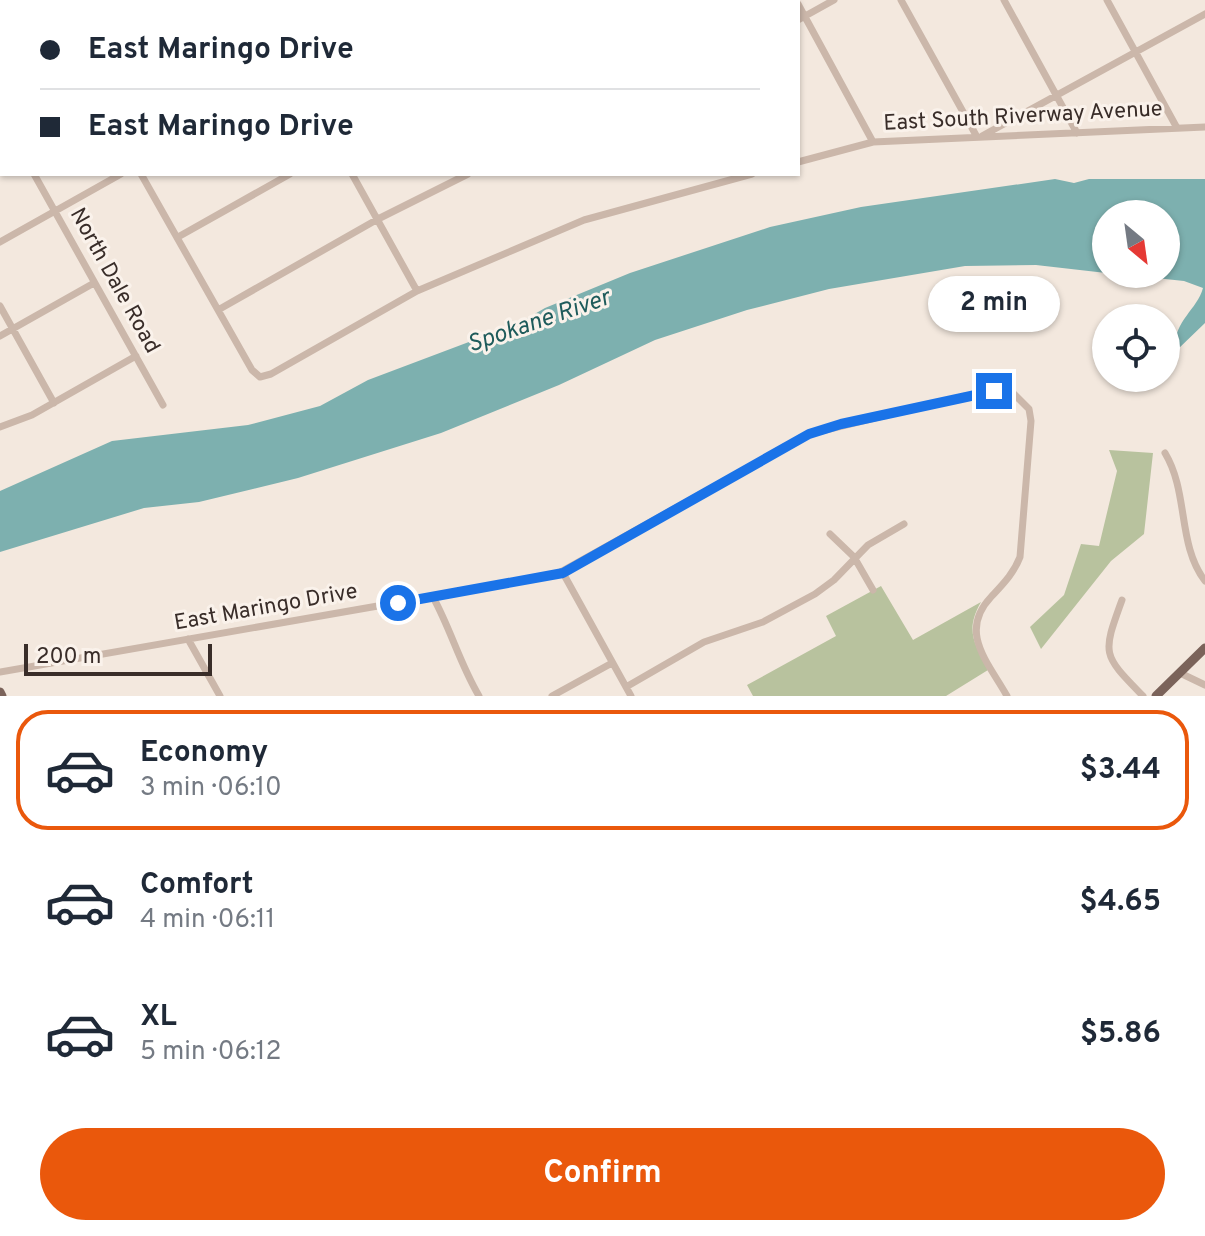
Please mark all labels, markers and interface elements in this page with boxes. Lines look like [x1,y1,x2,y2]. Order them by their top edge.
text: East Maringo Drive [88,32,354,69]
street label: East South Riverway Avenue [883,96,1163,138]
text: East Maringo Drive [88,109,354,146]
north arrow [1092,200,1180,288]
map controls [1092,200,1180,392]
street label: North Dale Road [63,204,165,358]
callout: 2 min [928,275,1060,331]
water label: Spokane River [464,283,616,360]
text: 2 min [960,287,1028,320]
button: locate [1092,304,1180,392]
route end [976,373,1012,409]
street label: East Maringo Drive [172,579,360,637]
route start [380,585,416,621]
scale bar [24,640,212,676]
text: 200 m [36,644,101,671]
icon: car [44,734,116,806]
text: Economy [140,735,268,772]
text: $3.44 [1080,752,1161,789]
text: 3 min · 06:10 [140,772,282,805]
icon: car [44,866,116,938]
text: Comfort [140,867,253,904]
text: $4.65 [1080,884,1161,921]
text: 4 min · 06:11 [140,904,275,937]
icon: car [44,998,116,1070]
text: XL [140,999,177,1036]
text: $5.86 [1080,1016,1161,1053]
text: 5 min · 06:12 [140,1036,281,1069]
button: Confirm [40,1128,1165,1220]

